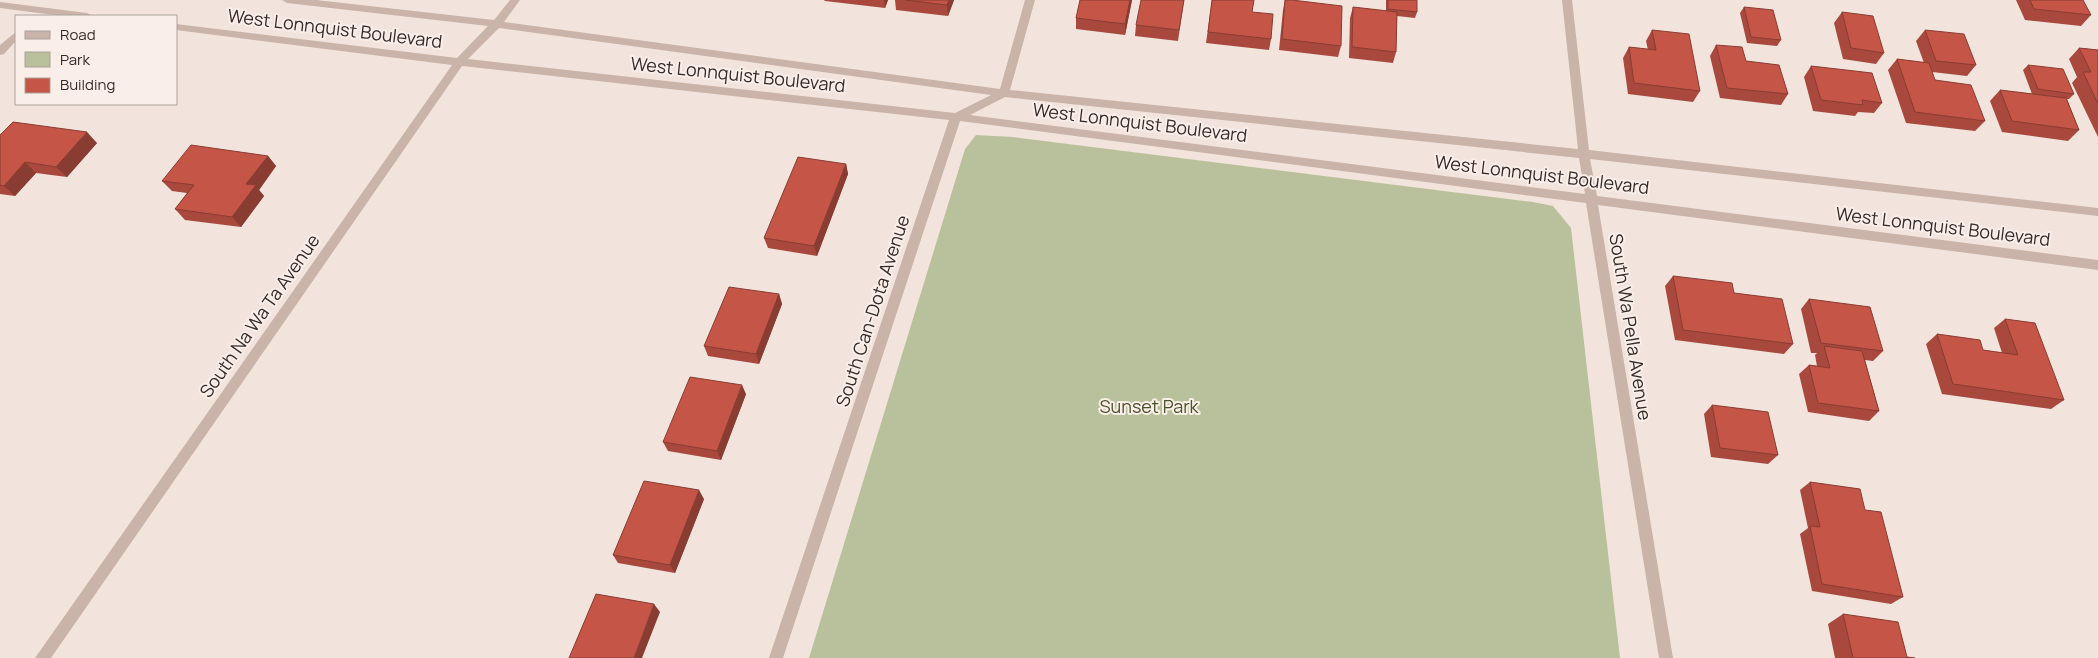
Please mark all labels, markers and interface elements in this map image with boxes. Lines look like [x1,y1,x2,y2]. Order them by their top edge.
street label: West Lonnquist Boulevard [227,3,444,53]
legend [15,15,178,105]
text: Road [60,24,96,45]
text: Park [60,49,90,70]
street label: West Lonnquist Boulevard [629,51,847,97]
text: Building [60,74,115,95]
street label: West Lonnquist Boulevard [1032,97,1249,147]
street label: West Lonnquist Boulevard [1434,149,1651,199]
street label: West Lonnquist Boulevard [1835,201,2052,251]
street label: South Can-Dota Avenue [830,212,914,410]
street label: South Na Wa Ta Avenue [194,229,325,402]
street label: South Wa Pella Avenue [1604,232,1658,422]
park label: Sunset Park [1099,394,1200,418]

